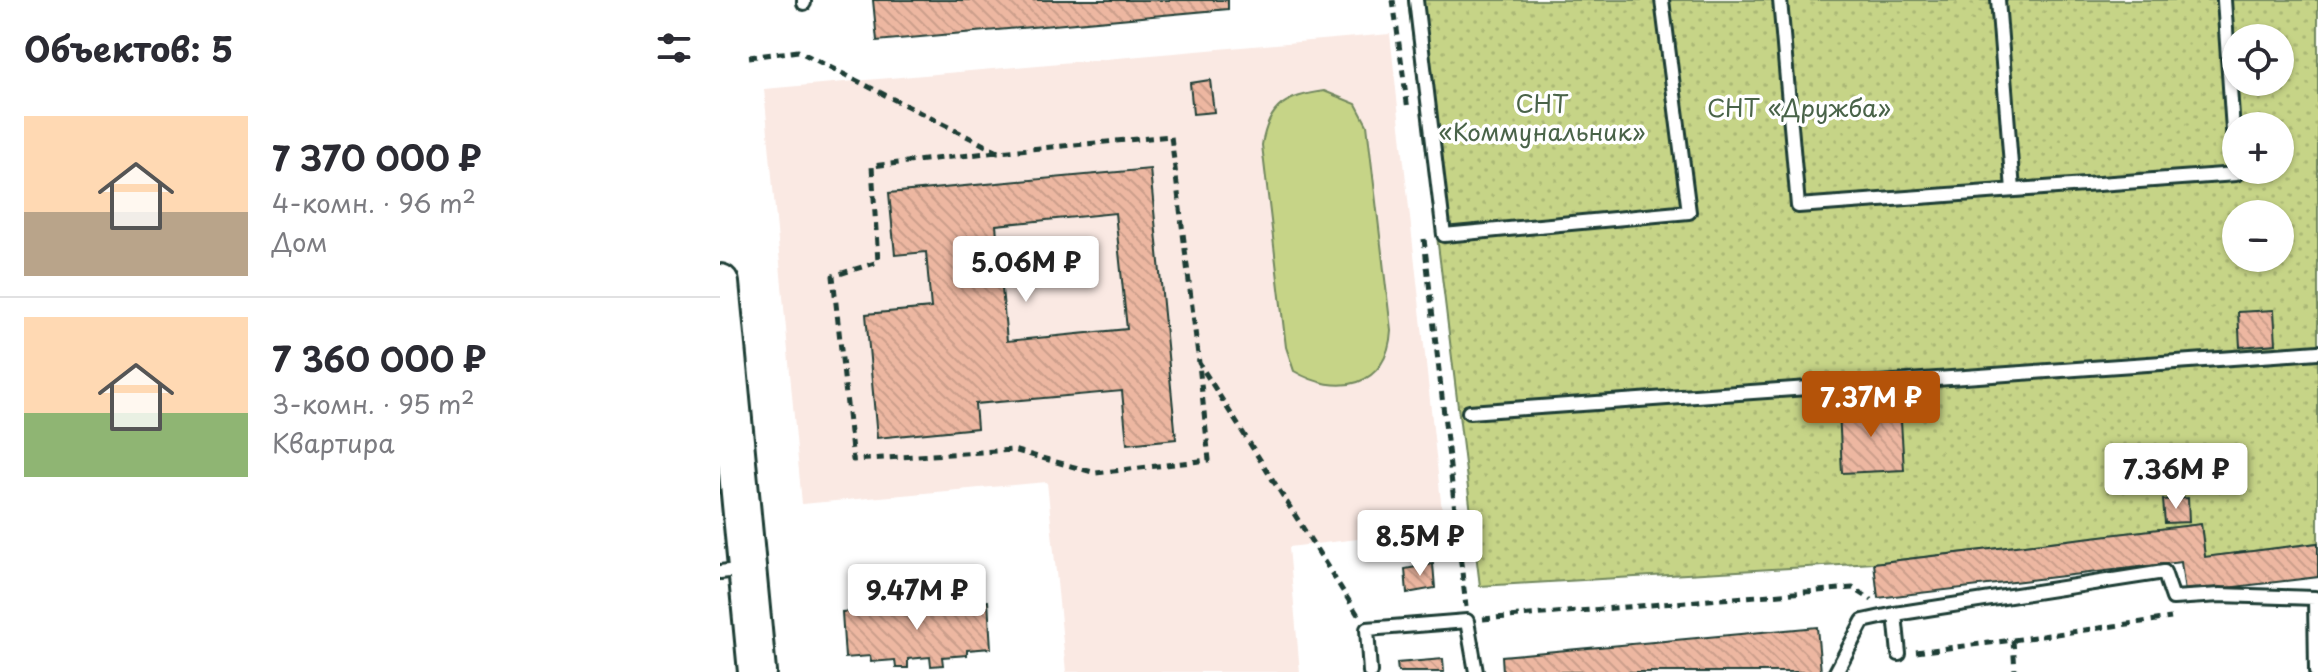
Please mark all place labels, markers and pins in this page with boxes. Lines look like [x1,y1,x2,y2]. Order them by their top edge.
pin: 5.06M ₽ [952,236,1100,304]
pin: 7.37M ₽ [1797,371,1945,439]
pin: 7.36M ₽ [2102,443,2250,511]
pin: 8.5M ₽ [1355,510,1485,578]
pin: 9.47M ₽ [843,564,991,632]

